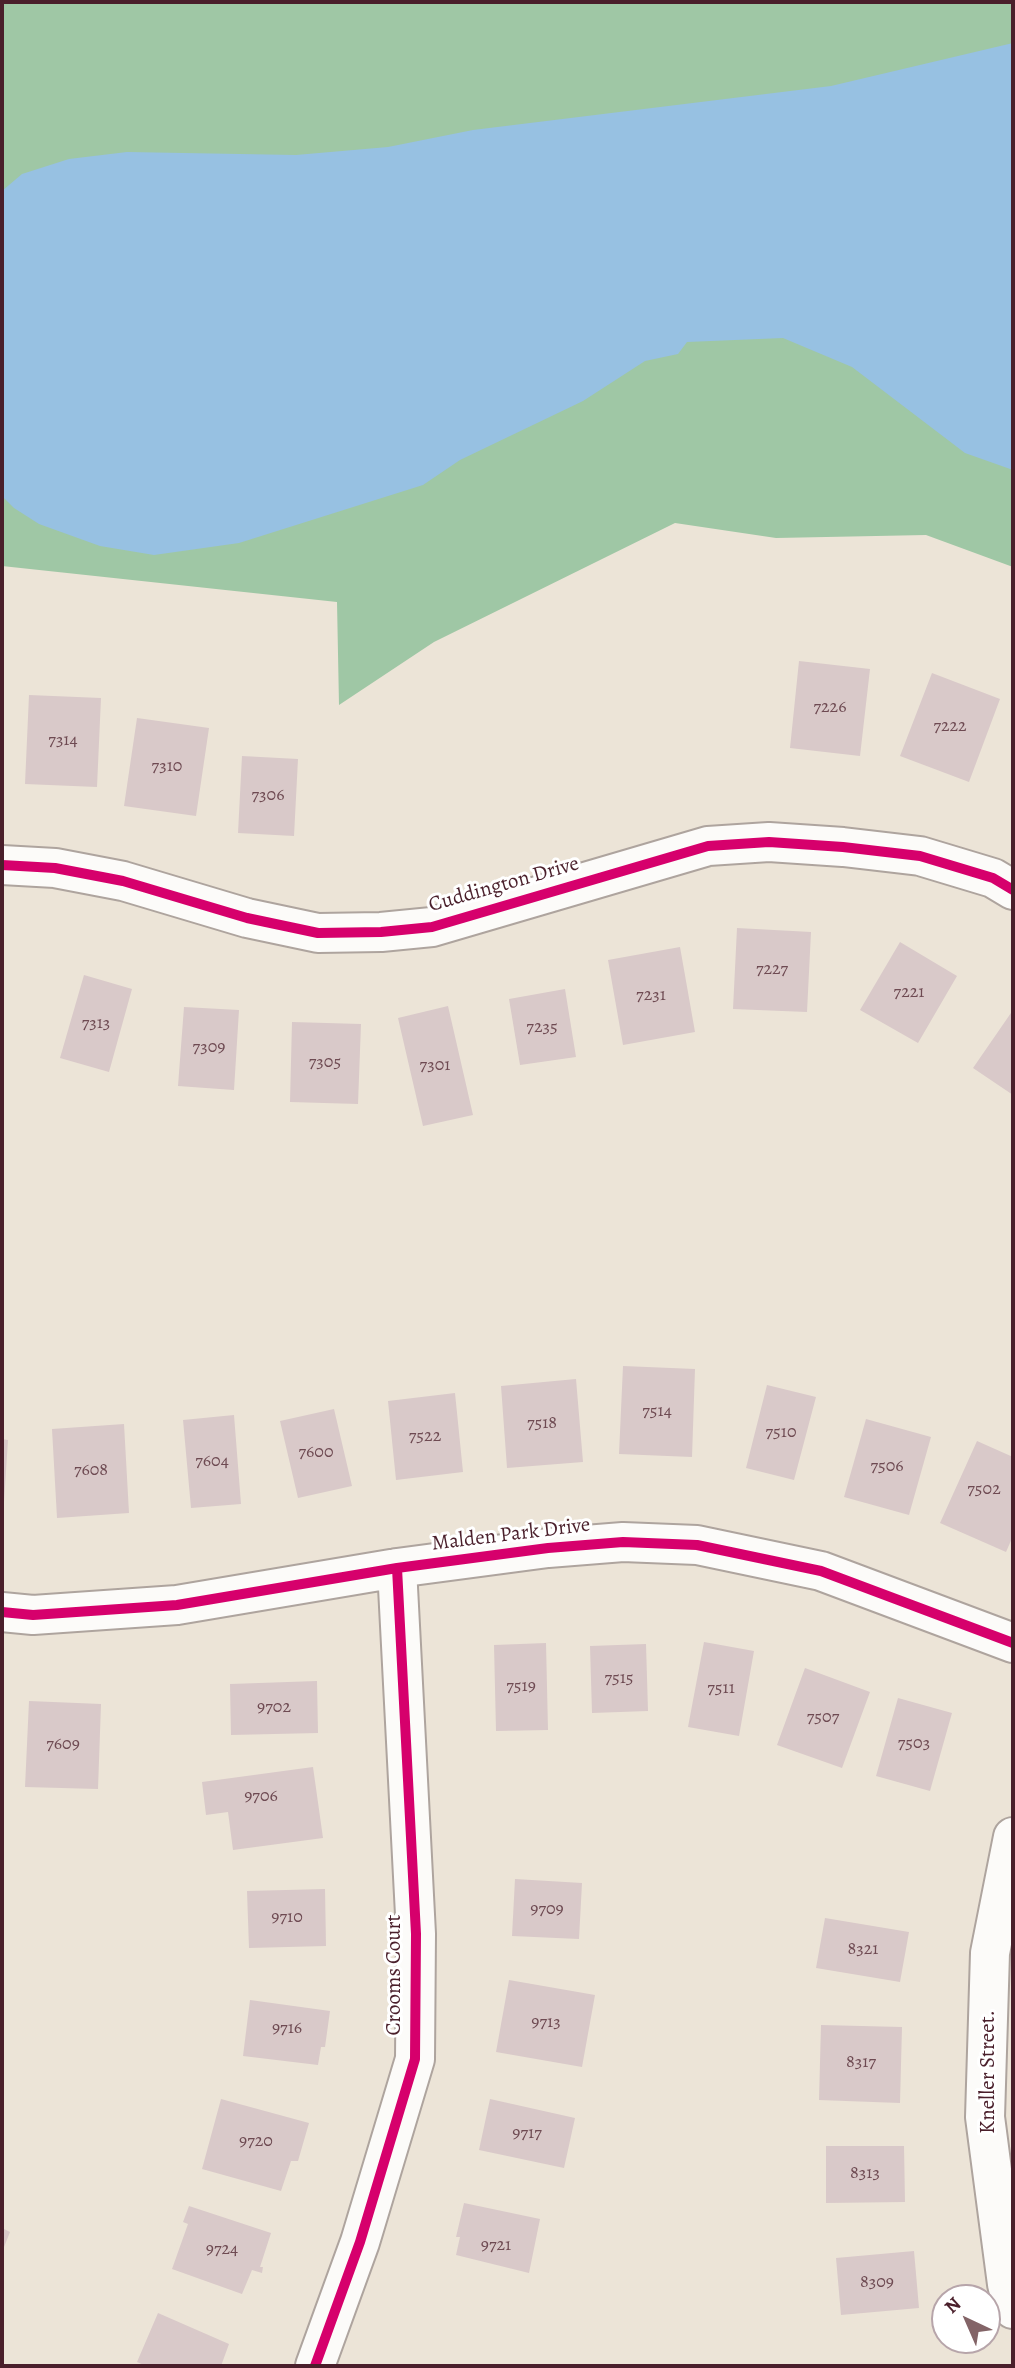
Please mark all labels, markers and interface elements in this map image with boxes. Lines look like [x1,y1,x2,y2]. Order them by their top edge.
house number: 7226 [814,697,846,719]
house number: 7222 [933,716,967,738]
house number: 7314 [48,730,78,752]
house number: 7310 [152,756,182,778]
house number: 7306 [252,785,284,807]
street label: Cuddington Drive [426,851,582,919]
house number: 7227 [756,959,788,981]
house number: 7221 [894,982,924,1004]
house number: 7231 [636,985,666,1007]
house number: 7313 [82,1013,110,1035]
house number: 7235 [526,1017,558,1039]
house number: 7309 [193,1037,225,1059]
house number: 7305 [309,1052,341,1074]
house number: 7301 [420,1055,450,1077]
house number: 7514 [642,1401,672,1423]
house number: 7518 [527,1413,557,1435]
house number: 7510 [765,1422,797,1444]
house number: 7522 [409,1426,441,1448]
house number: 7600 [298,1442,334,1464]
house number: 7604 [195,1451,229,1473]
house number: 7506 [870,1456,904,1478]
house number: 7608 [74,1460,108,1482]
house number: 7502 [967,1479,1001,1501]
street label: Malden Park Drive [430,1513,592,1557]
house number: 7515 [604,1668,634,1690]
house number: 7519 [506,1676,536,1698]
house number: 7511 [707,1678,735,1700]
house number: 9702 [257,1697,291,1719]
house number: 7507 [807,1707,839,1729]
house number: 7503 [898,1733,930,1755]
house number: 7609 [46,1734,80,1756]
house number: 9706 [244,1786,278,1808]
house number: 9709 [530,1899,564,1921]
house number: 9710 [271,1907,303,1929]
street label: Crooms Court [382,1914,408,2036]
house number: 8321 [848,1939,878,1961]
street label: Kneller Street. [976,2010,1002,2134]
house number: 9713 [531,2012,561,2034]
house number: 9716 [272,2018,302,2040]
house number: 8317 [846,2052,876,2074]
house number: 9717 [512,2123,542,2145]
house number: 9720 [239,2131,273,2153]
house number: 8313 [850,2163,880,2185]
house number: 9721 [481,2235,511,2257]
house number: 9724 [206,2239,238,2261]
house number: 8309 [860,2272,894,2294]
north arrow [931,2284,1001,2354]
text: N [939,2291,967,2319]

